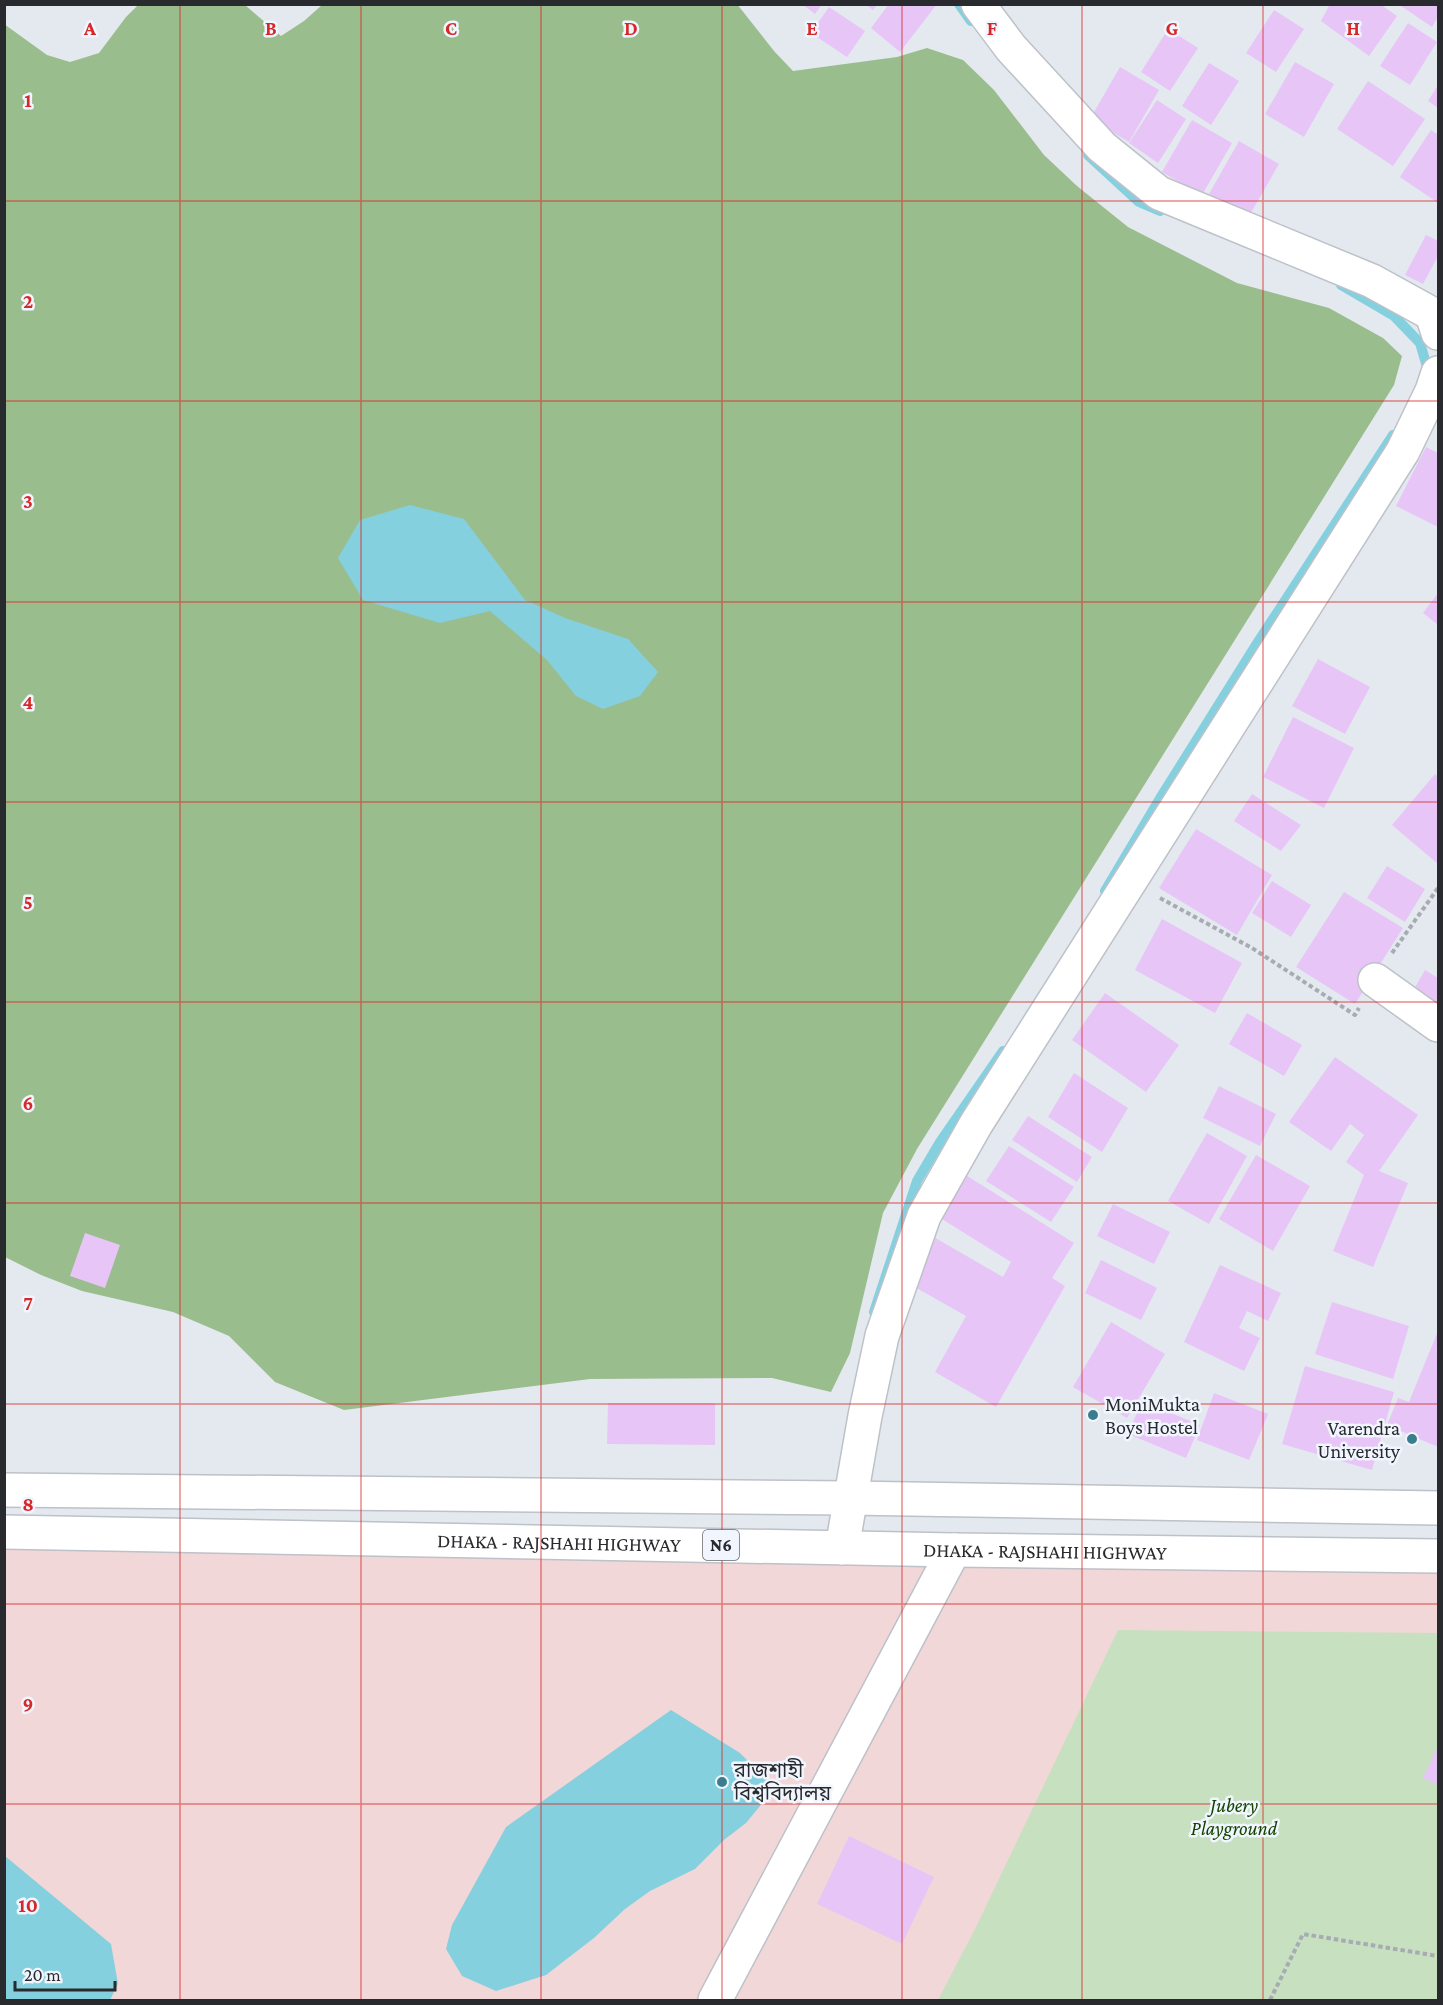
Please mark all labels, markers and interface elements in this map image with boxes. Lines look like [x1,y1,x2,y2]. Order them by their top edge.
text: A [83,17,97,39]
text: B [265,17,277,39]
text: C [445,17,457,39]
text: D [624,17,638,39]
text: E [806,17,818,39]
text: F [987,17,998,39]
text: G [1166,17,1179,39]
text: H [1346,17,1360,39]
text: 1 [24,89,32,111]
text: 2 [23,290,33,312]
text: 3 [23,490,33,512]
text: 4 [23,691,34,713]
text: 5 [23,891,33,913]
text: 6 [23,1092,33,1114]
text: 7 [23,1292,33,1314]
place label: MoniMukta Boys Hostel [1105,1393,1200,1439]
marker: MoniMukta Boys Hostel [1086,1408,1100,1422]
place label: Varendra University [1317,1417,1401,1463]
marker: Varendra University [1405,1432,1419,1446]
text: 8 [22,1493,34,1515]
street label: DHAKA - RAJSHAHI HIGHWAY [437,1529,681,1556]
road number: N6 [703,1530,739,1560]
street label: DHAKA - RAJSHAHI HIGHWAY [923,1538,1167,1564]
text: 9 [23,1693,33,1715]
place label: রাজশাহী বিশ্ববিদ্যালয় [733,1758,831,1804]
marker: রাজশাহী বিশ্ববিদ্যালয় [715,1775,729,1789]
park label: Jubery Playground [1191,1794,1278,1840]
text: 10 [18,1894,38,1916]
scale bar [15,1954,116,1992]
text: 20 m [24,1965,61,1985]

